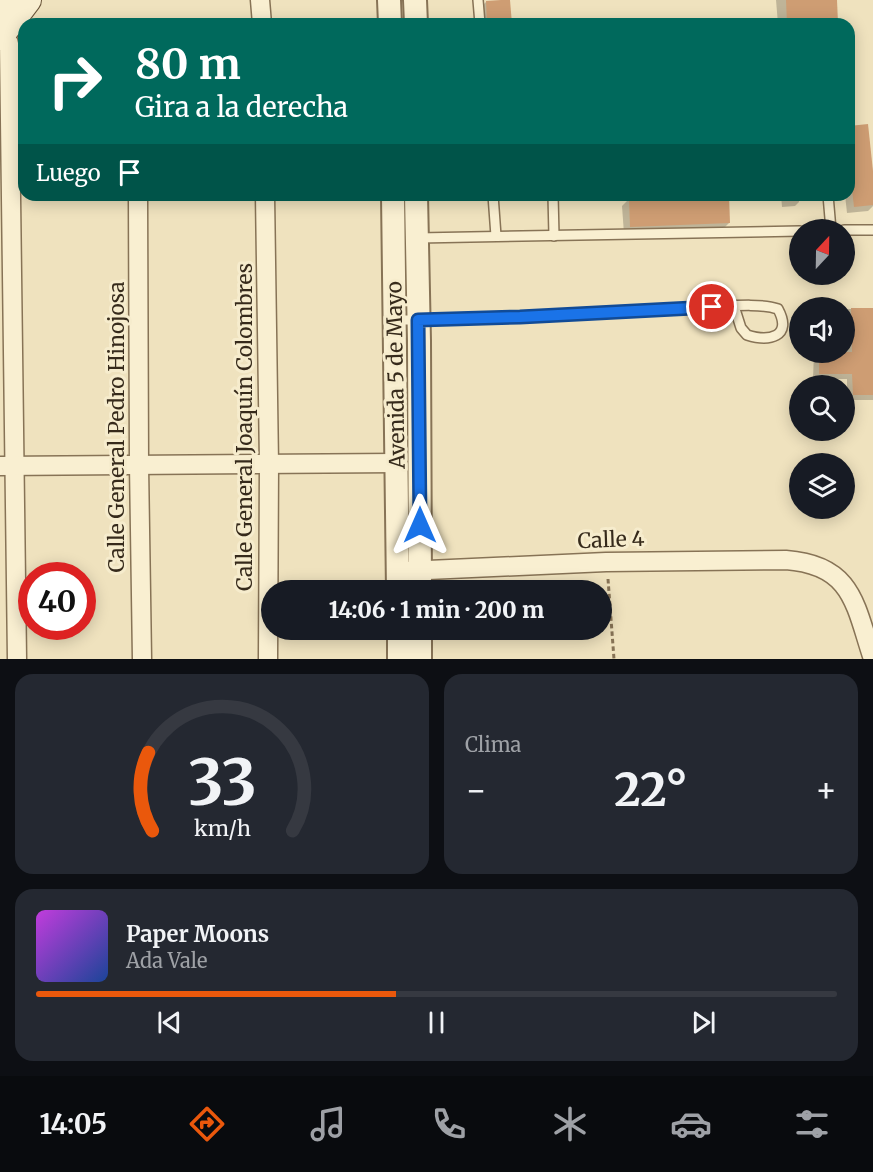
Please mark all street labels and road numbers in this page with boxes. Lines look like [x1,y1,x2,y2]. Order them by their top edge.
street label: Calle General Joaquín Colombres [231,263,258,591]
street label: Calle General Pedro Hinojosa [103,281,130,573]
street label: Avenida 5 de Mayo [380,281,411,470]
street label: Calle 4 [577,525,645,554]

